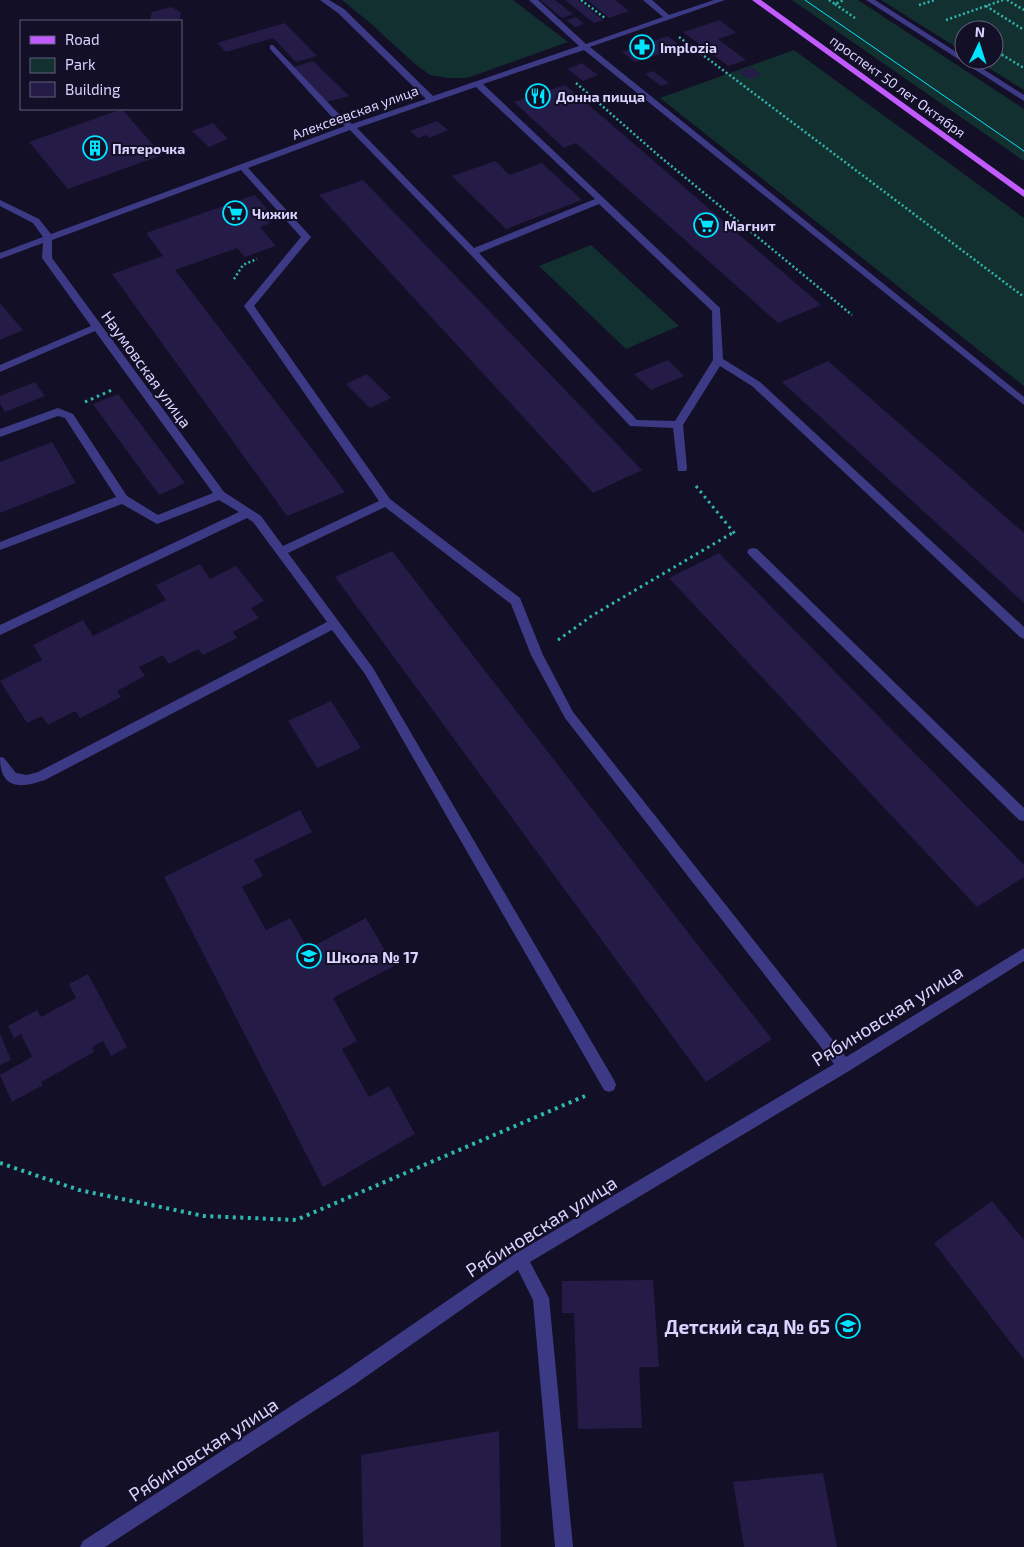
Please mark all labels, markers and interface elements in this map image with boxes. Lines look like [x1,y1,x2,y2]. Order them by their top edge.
legend [20,20,182,110]
north arrow [954,20,1004,70]
text: N [974,23,986,40]
text: Road [65,30,100,48]
street label: проспект 50 лет Октября [827,31,969,141]
pharmacy icon: Implozia [629,34,655,60]
place label: Implozia [660,39,717,56]
text: Park [65,55,96,73]
text: Building [65,80,121,98]
street label: Алексеевская улица [290,81,420,143]
restaurant icon: Донна пицца [525,83,551,109]
place label: Донна пицца [556,88,645,105]
building icon: Пятерочка [82,135,108,161]
place label: Пятерочка [112,140,185,157]
supermarket icon: Чижик [222,200,248,226]
place label: Чижик [252,205,298,222]
supermarket icon: Магнит [693,212,719,238]
place label: Магнит [724,217,776,234]
street label: Наумовская улица [97,307,196,432]
school or university icon: Школа № 17 [296,943,322,969]
place label: Школа № 17 [326,947,419,966]
street label: Рябиновская улица [807,959,967,1072]
street label: Рябиновская улица [461,1170,621,1283]
school or university icon: Детский сад № 65 [835,1313,861,1339]
place label: Детский сад № 65 [665,1315,830,1338]
street label: Рябиновская улица [124,1392,283,1507]

